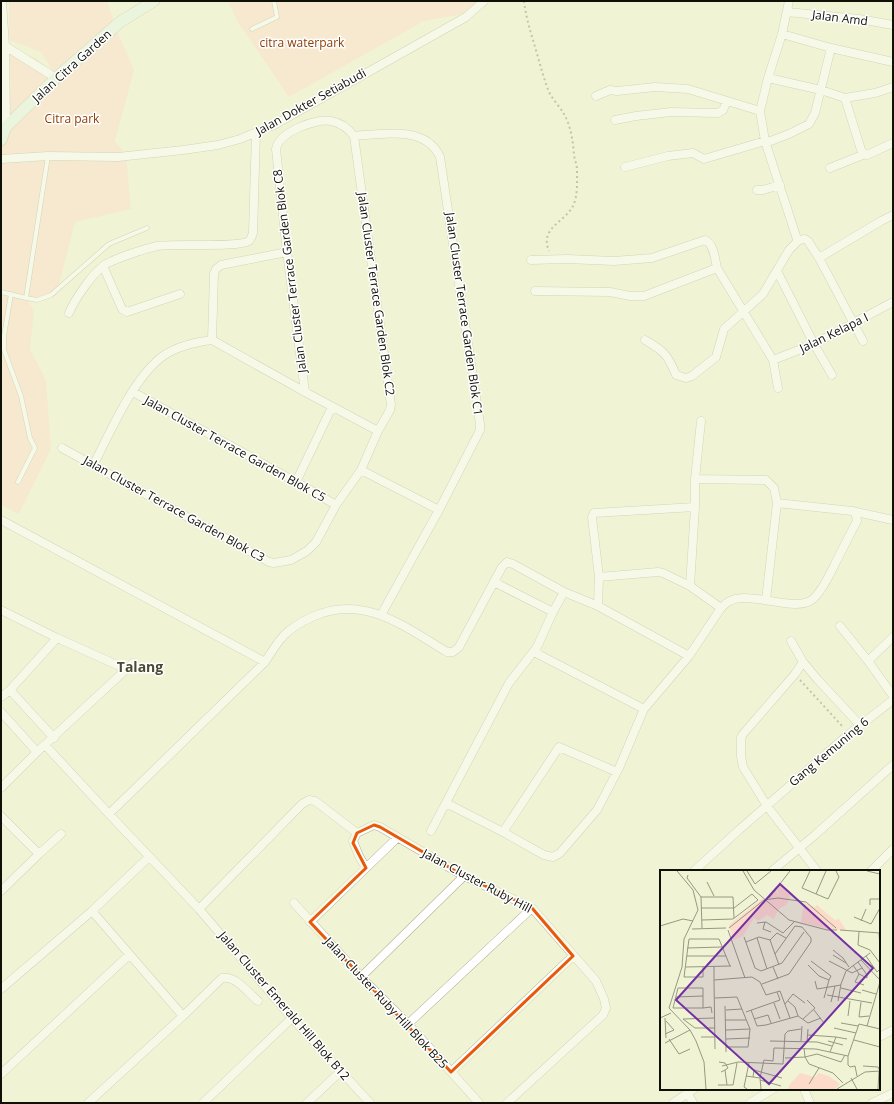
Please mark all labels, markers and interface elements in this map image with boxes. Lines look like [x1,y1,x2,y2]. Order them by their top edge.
street label: Jalan Amd [810,6,869,29]
street label: Jalan Citra Garden [28,25,115,107]
park label: citra waterpark [260,34,345,51]
street label: Jalan Dokter Setiabudi [252,64,369,139]
park label: Citra park [45,110,100,127]
street label: Jalan Cluster Terrace Garden Blok C8 [269,168,311,375]
street label: Jalan Cluster Terrace Garden Blok C2 [354,190,399,397]
street label: Jalan Cluster Terrace Garden Blok C1 [442,210,487,417]
street label: Jalan Kelapa I [796,309,871,357]
street label: Jalan Cluster Terrace Garden Blok C5 [141,391,329,506]
street label: Jalan Cluster Terrace Garden Blok C3 [80,451,268,566]
district label: Talang [117,657,163,676]
street label: Gang Kemuning 6 [785,713,872,790]
street label: Jalan Cluster Ruby Hill [419,844,535,917]
inset map [660,870,880,1090]
street label: Jalan Cluster Emerald Hill Blok B12 [214,927,354,1084]
street label: Jalan Cluster Ruby Hill Blok B25 [320,933,452,1072]

